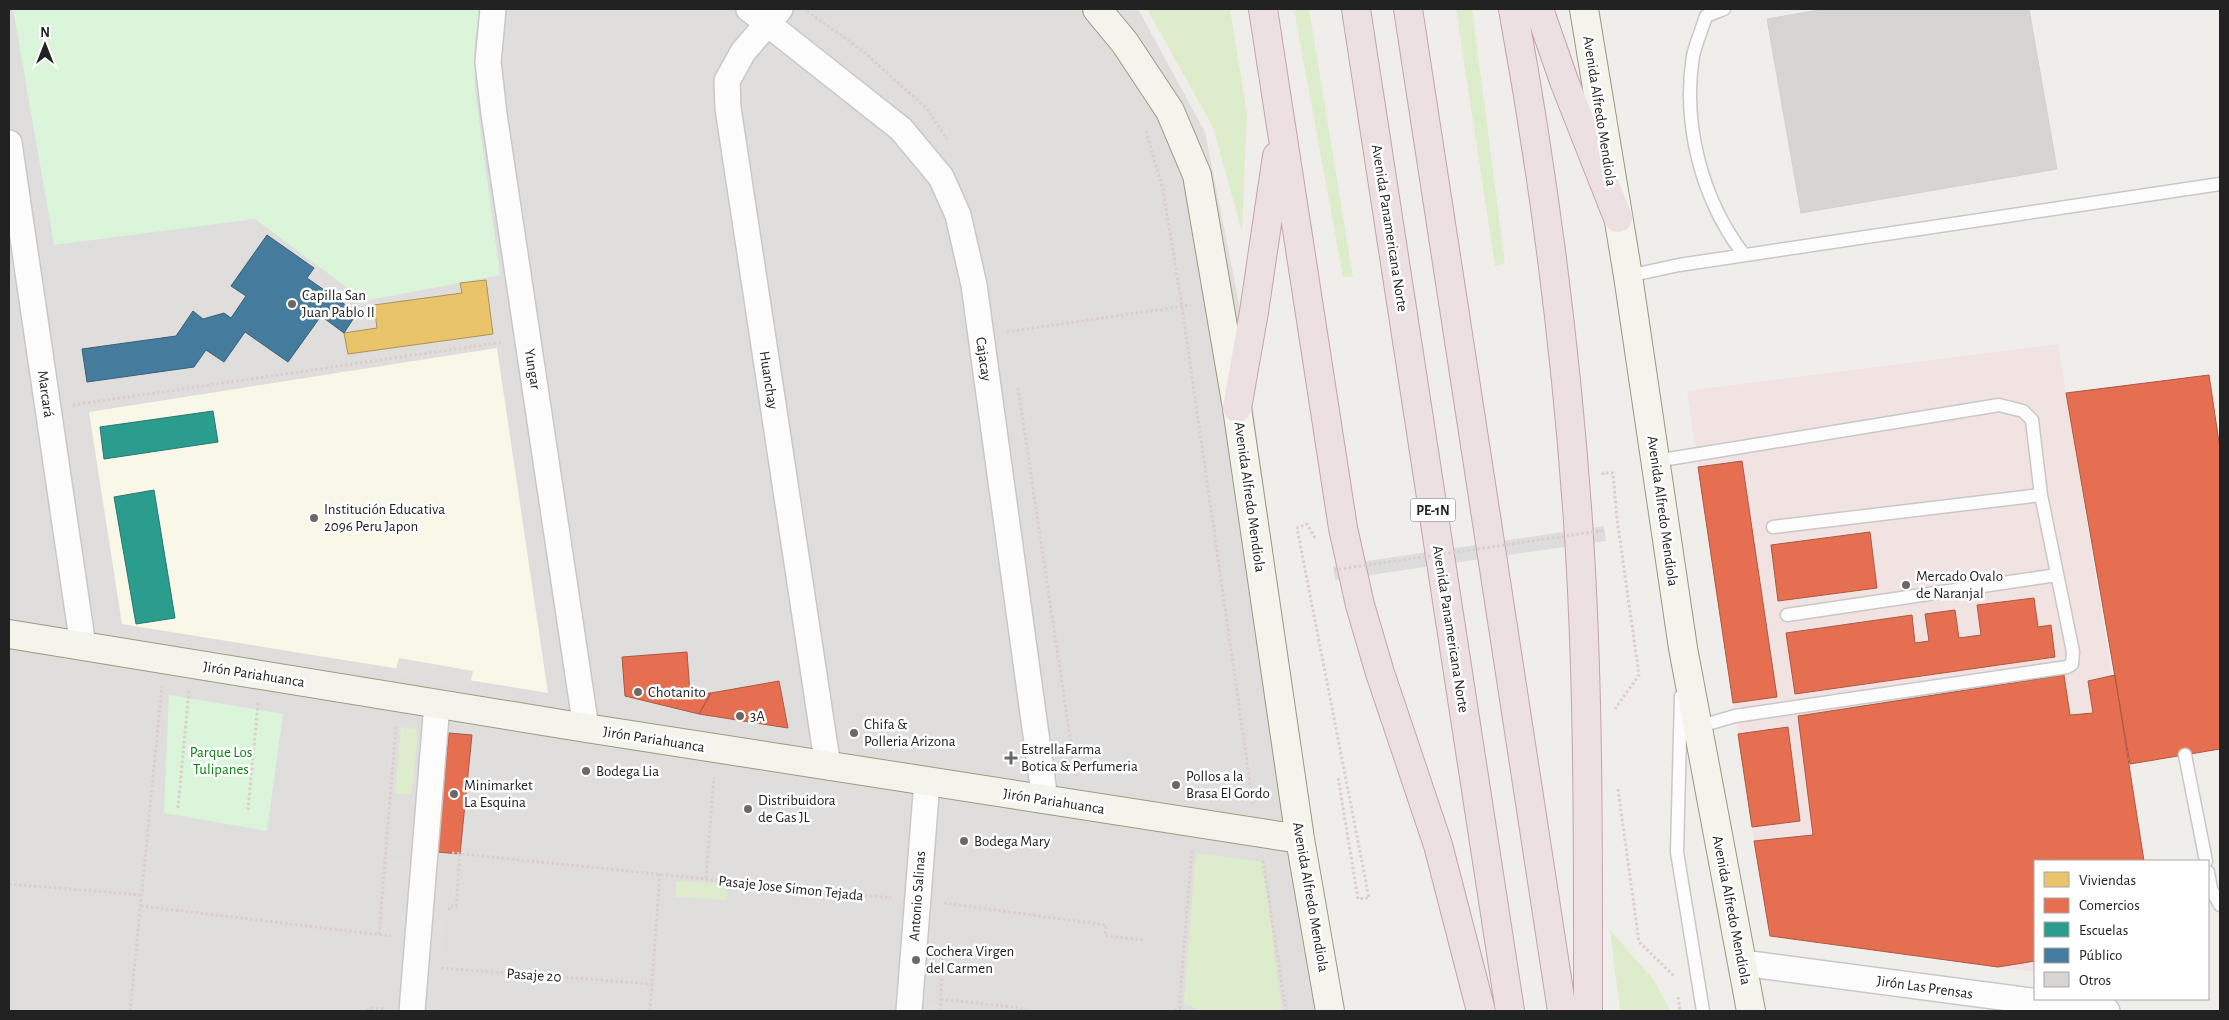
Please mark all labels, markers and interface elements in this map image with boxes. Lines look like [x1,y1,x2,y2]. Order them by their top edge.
north arrow [20,20,70,70]
text: N [40,26,50,40]
street label: Avenida Alfredo Mendiola [1580,35,1619,187]
street label: Avenida Panamericana Norte [1369,143,1410,313]
place label: Capilla San Juan Pablo II [302,288,375,320]
marker: Capilla San Juan Pablo II [286,298,298,310]
street label: Cajacay [973,336,994,383]
street label: Yungar [522,348,543,391]
street label: Huanchay [756,350,781,411]
street label: Marcará [35,370,56,419]
street label: Avenida Alfredo Mendiola [1232,421,1268,573]
street label: Avenida Alfredo Mendiola [1645,435,1681,587]
road number: PE-1N [1410,498,1456,522]
place label: Institución Educativa 2096 Peru Japon [324,502,445,534]
marker: Institución Educativa 2096 Peru Japon [308,512,320,524]
street label: Avenida Panamericana Norte [1430,544,1471,714]
place label: Mercado Ovalo de Naranjal [1916,569,2003,601]
marker: Mercado Ovalo de Naranjal [1900,579,1912,591]
street label: Jirón Pariahuanca [202,659,306,690]
place label: Chotanito [648,685,706,700]
marker: Chotanito [632,686,644,698]
place label: 3A [750,709,765,724]
marker: 3A [734,710,746,722]
place label: Chifa & Polleria Arizona [864,717,956,749]
street label: Jirón Pariahuanca [602,724,706,755]
marker: Chifa & Polleria Arizona [848,727,860,739]
place label: EstrellaFarma Botica & Perfumeria [1021,742,1138,774]
park label: Parque Los Tulipanes [190,745,252,777]
marker: EstrellaFarma Botica & Perfumeria [1005,752,1017,764]
place label: Bodega Lia [596,764,659,779]
marker: Bodega Lia [580,765,592,777]
place label: Pollos a la Brasa El Gordo [1186,769,1270,801]
place label: Minimarket La Esquina [464,778,533,810]
marker: Pollos a la Brasa El Gordo [1170,779,1182,791]
street label: Jirón Pariahuanca [1002,786,1106,817]
marker: Minimarket La Esquina [448,788,460,800]
place label: Distribuidora de Gas JL [758,793,836,825]
marker: Distribuidora de Gas JL [742,803,754,815]
street label: Avenida Alfredo Mendiola [1290,821,1331,973]
place label: Bodega Mary [974,834,1051,849]
street label: Avenida Alfredo Mendiola [1710,834,1753,986]
marker: Bodega Mary [958,835,970,847]
street label: Antonio Salinas [907,850,928,942]
legend [2034,860,2209,1000]
street label: Pasaje Jose Simon Tejada [718,873,864,904]
text: Viviendas [2079,873,2136,888]
text: Comercios [2079,898,2140,913]
text: Escuelas [2079,923,2128,938]
place label: Cochera Virgen del Carmen [926,944,1014,976]
text: Público [2079,948,2122,963]
marker: Cochera Virgen del Carmen [910,954,922,966]
street label: Pasaje 20 [506,966,562,985]
street label: Jirón Las Prensas [1876,973,1974,1002]
text: Otros [2079,973,2111,988]

